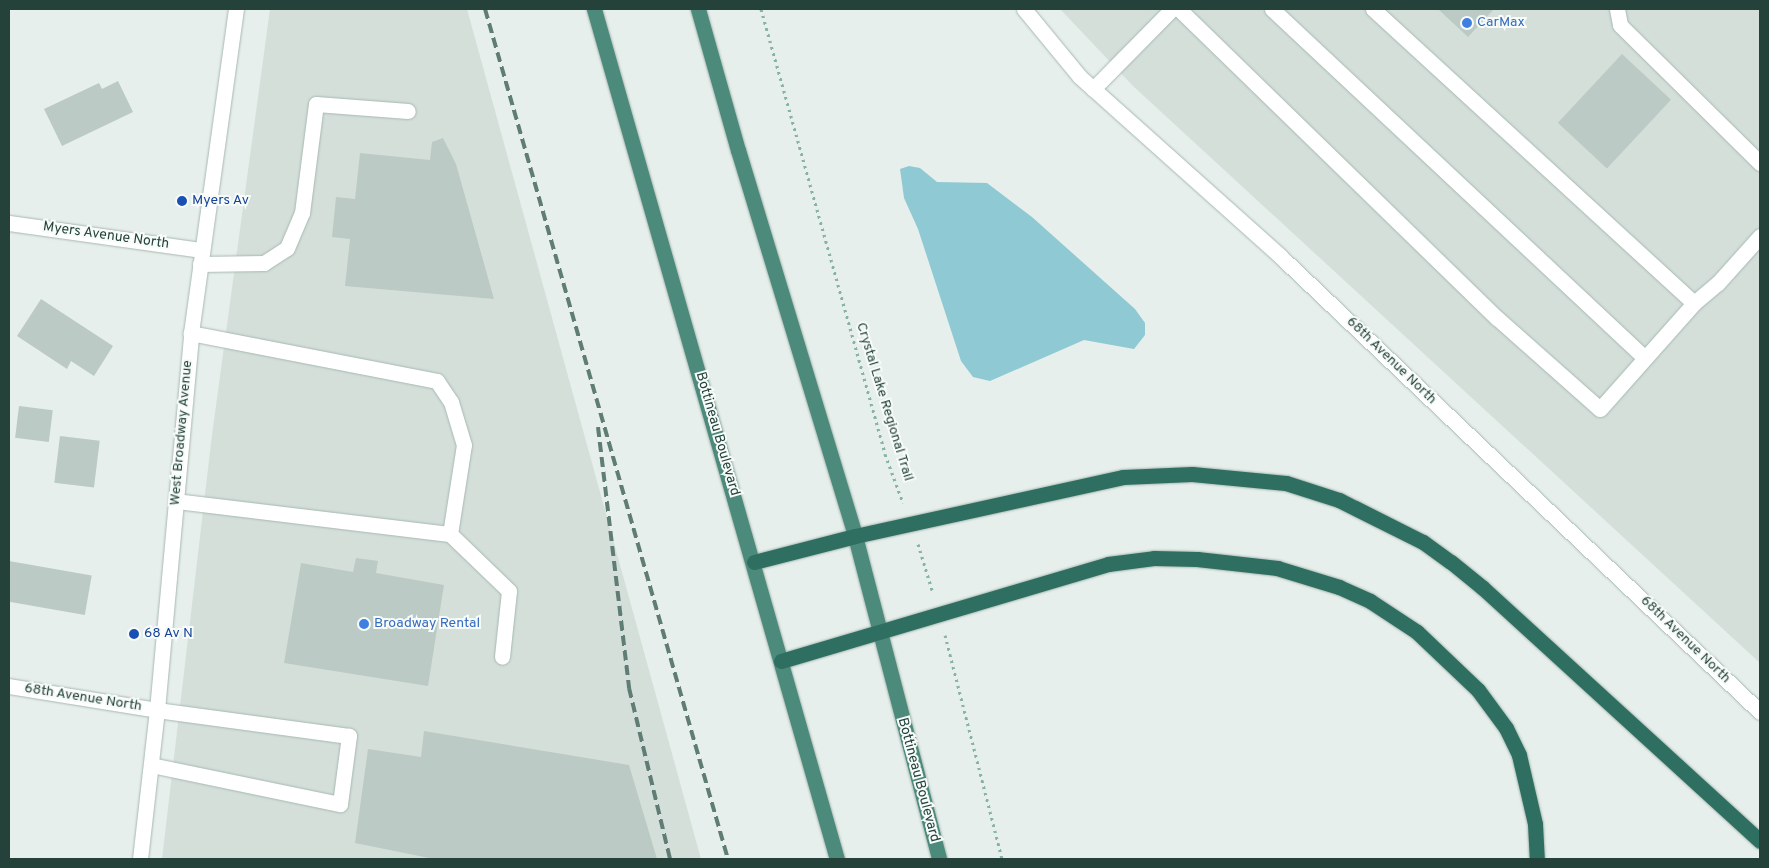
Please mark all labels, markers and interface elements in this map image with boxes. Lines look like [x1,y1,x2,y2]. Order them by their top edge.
place label: CarMax [1477,15,1525,31]
marker: CarMax [1461,17,1473,29]
place label: Myers Av [192,193,249,209]
marker: Myers Av [176,195,188,207]
street label: Myers Avenue North [42,219,170,253]
street label: 68th Avenue North [1342,314,1440,408]
street label: Crystal Lake Regional Trail [852,320,916,484]
street label: West Broadway Avenue [167,359,197,507]
street label: Bottineau Boulevard [691,370,743,498]
street label: 68th Avenue North [1636,593,1734,687]
place label: Broadway Rental [374,616,480,632]
marker: Broadway Rental [358,618,370,630]
place label: 68 Av N [144,626,193,642]
marker: 68 Av N [128,628,140,640]
street label: 68th Avenue North [23,680,143,716]
street label: Bottineau Boulevard [893,716,943,844]

